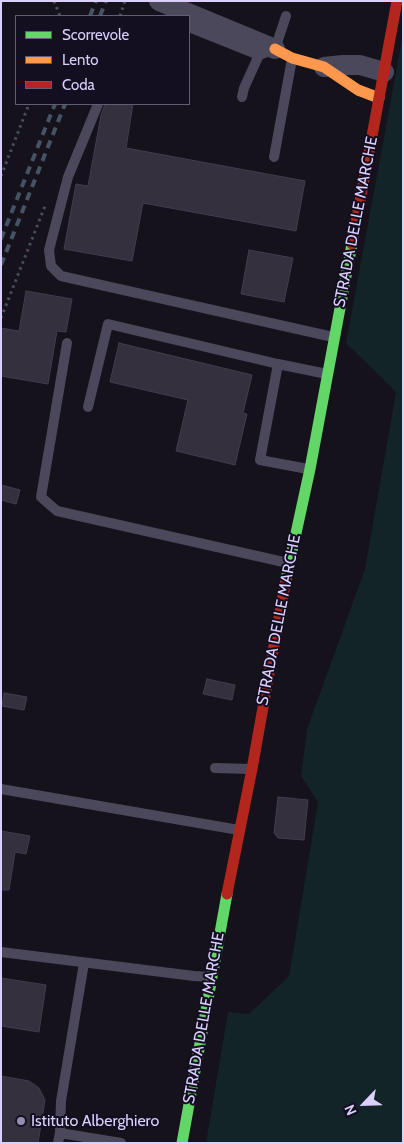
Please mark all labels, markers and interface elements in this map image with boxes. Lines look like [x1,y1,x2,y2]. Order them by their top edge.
legend [15,15,190,105]
text: Scorrevole [62,26,129,44]
text: Lento [62,51,99,69]
text: Coda [62,76,95,94]
street label: STRADA DELLE MARCHE [330,135,382,309]
street label: STRADA DELLE MARCHE [253,533,305,707]
street label: STRADA DELLE MARCHE [179,931,229,1105]
north arrow [339,1079,389,1129]
text: N [340,1102,361,1118]
place label: Istituto Alberghiero [31,1111,159,1131]
marker: Istituto Alberghiero [15,1115,27,1127]

